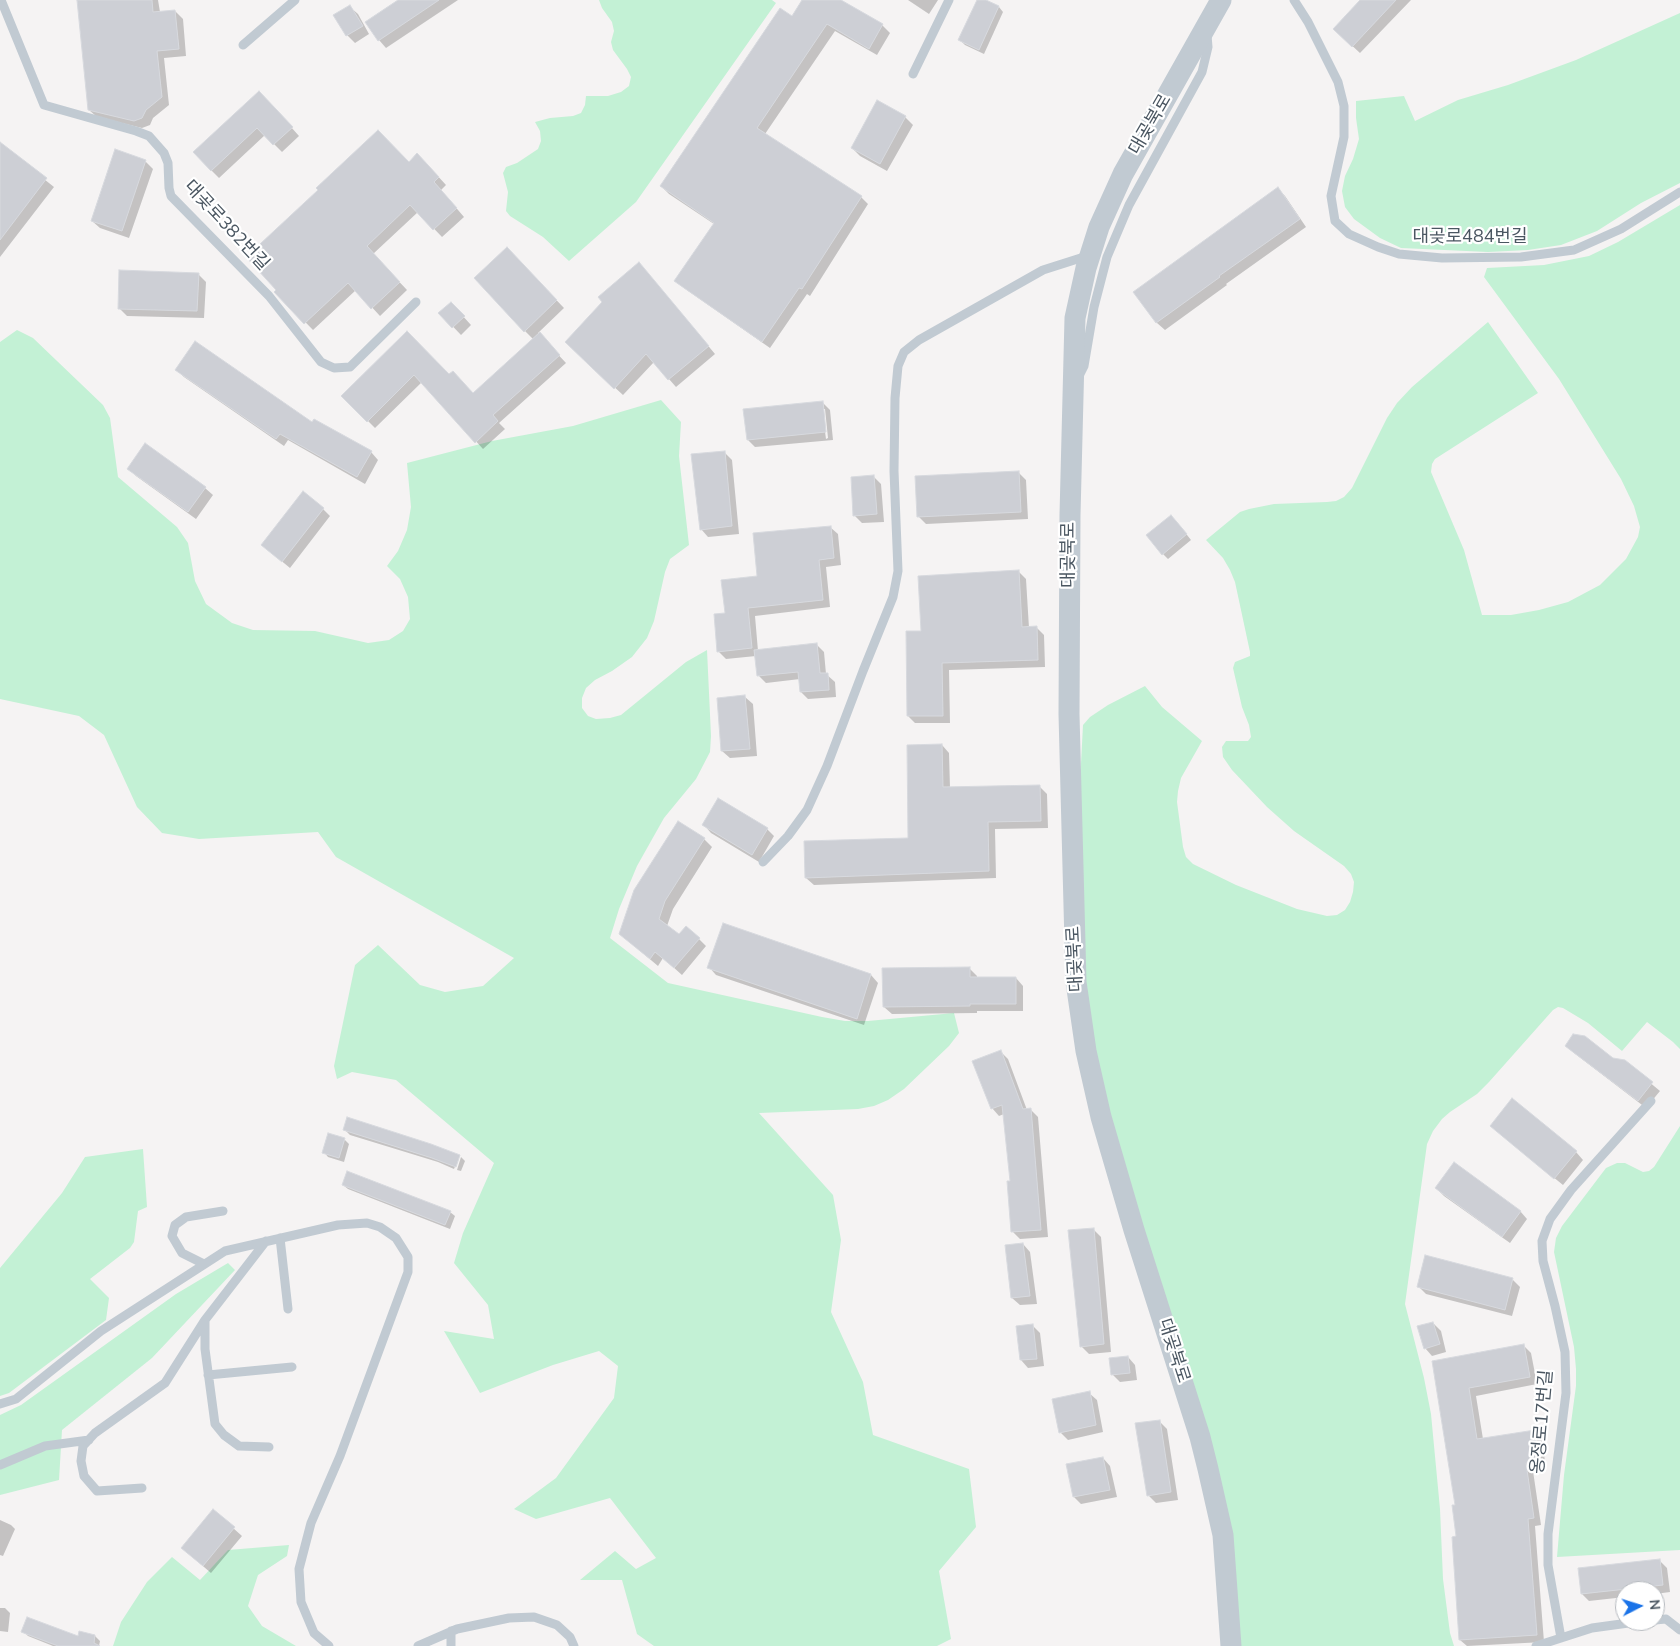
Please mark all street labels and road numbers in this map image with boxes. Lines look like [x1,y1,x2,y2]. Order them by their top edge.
street label: 대곶북로 [1125,91,1177,159]
street label: 대곶로382번길 [179,177,273,275]
street label: 대곶로484번길 [1412,227,1528,249]
street label: 대곶북로 [1059,522,1081,588]
street label: 대곶북로 [1063,925,1089,993]
street label: 대곶북로 [1152,1316,1194,1386]
street label: 옹정로17번길 [1528,1369,1558,1475]

